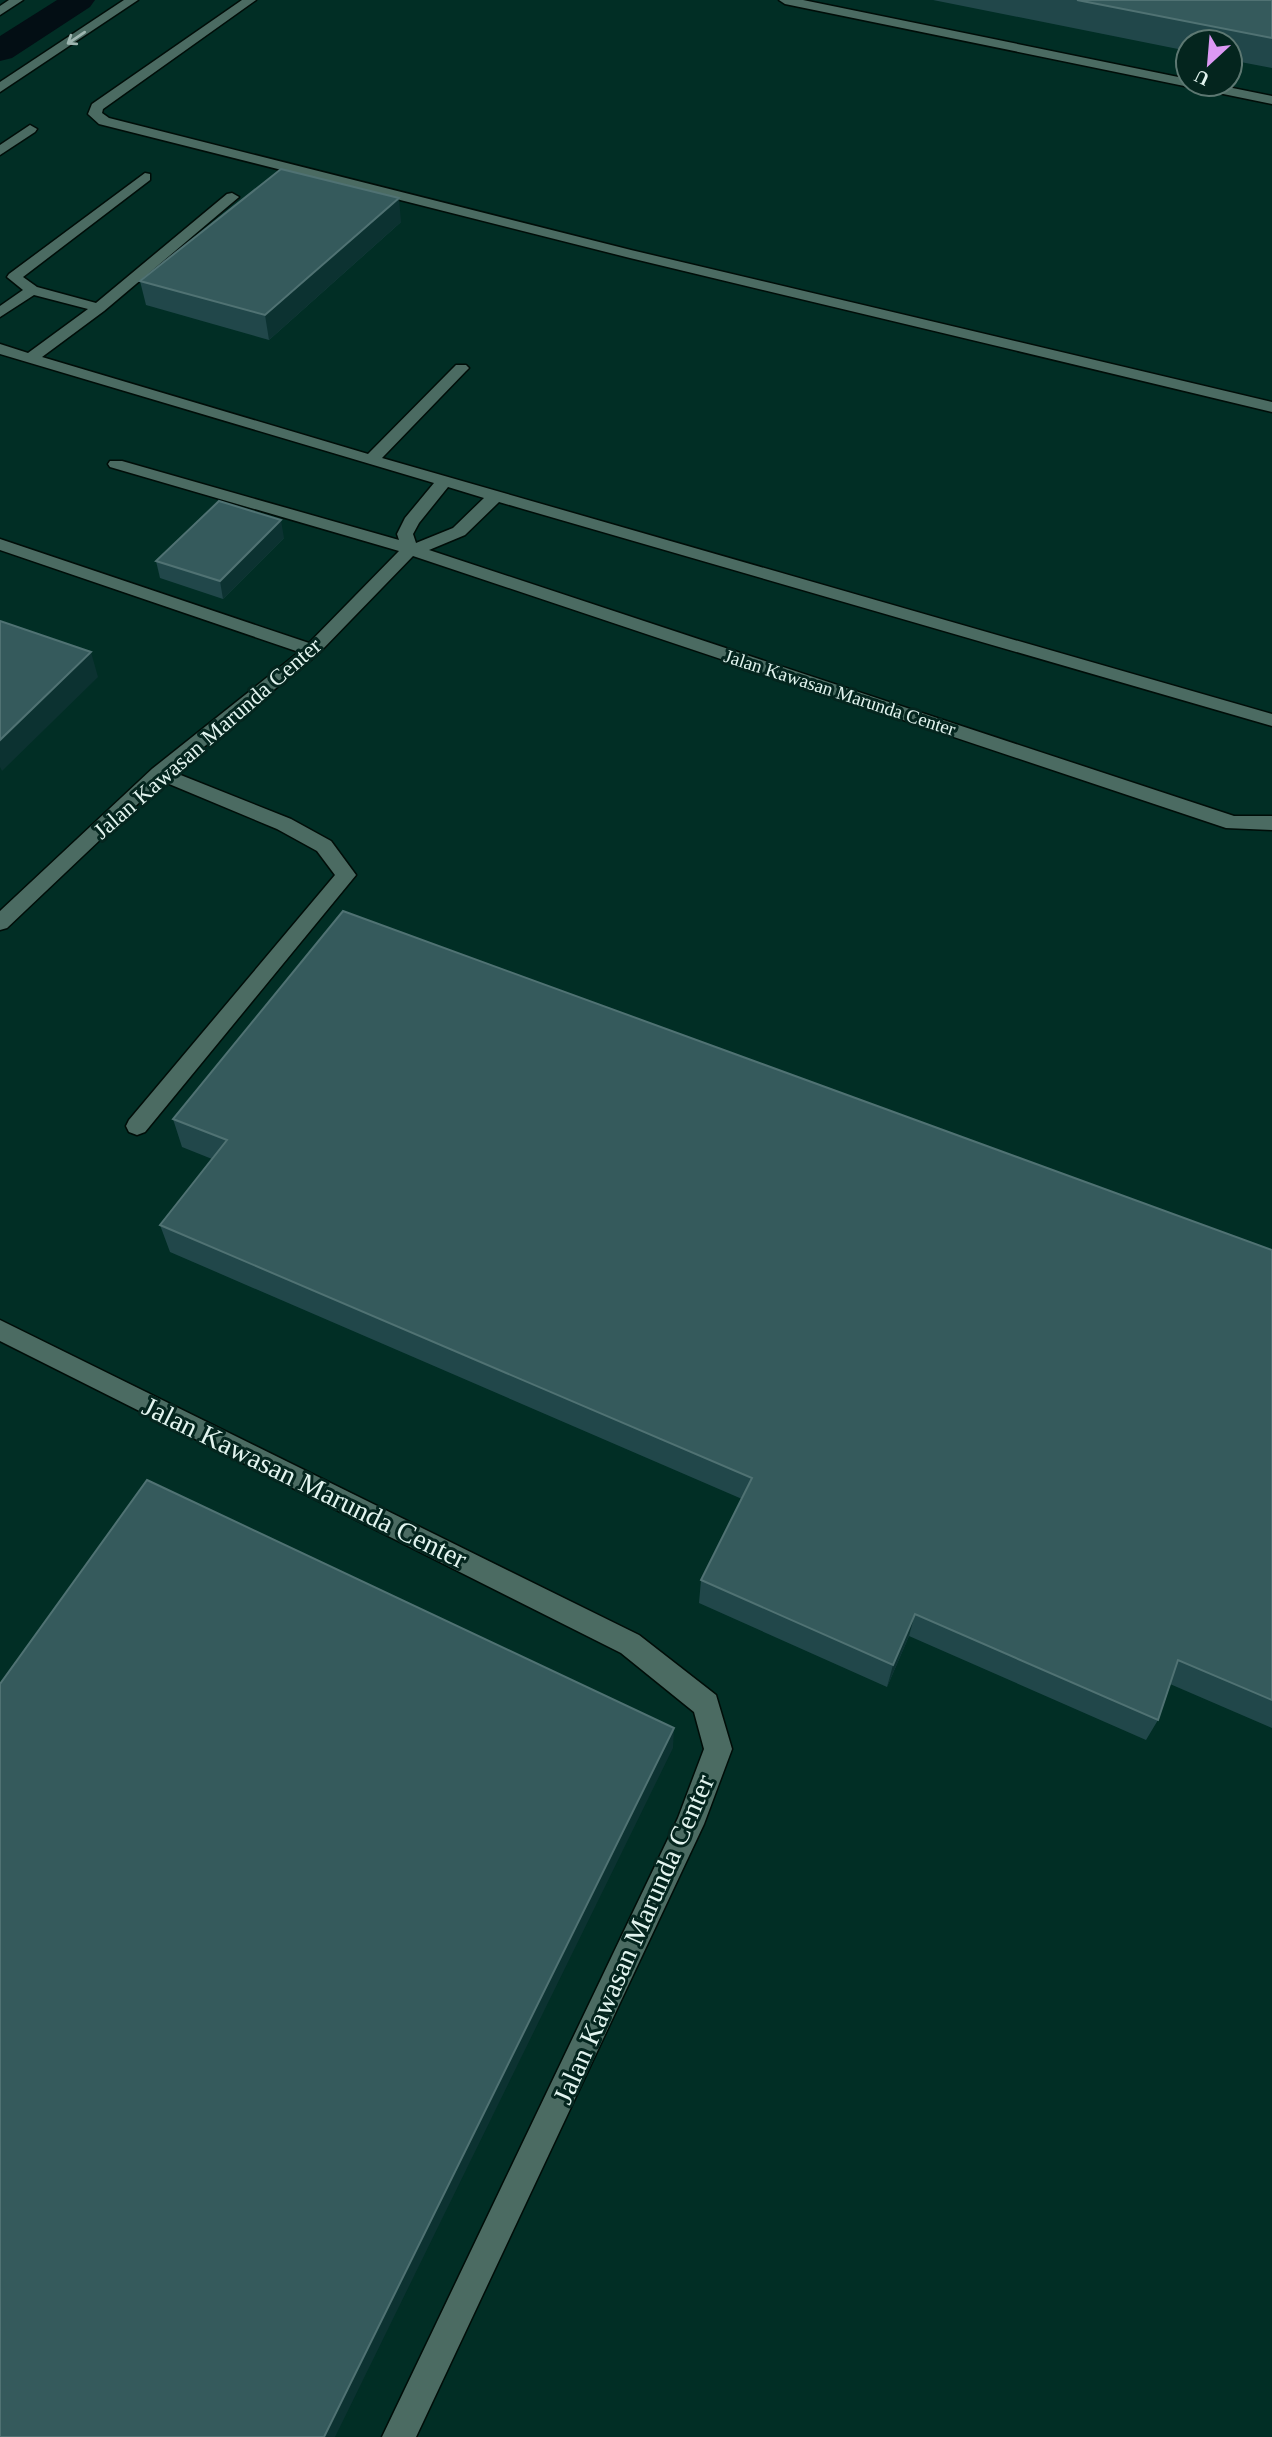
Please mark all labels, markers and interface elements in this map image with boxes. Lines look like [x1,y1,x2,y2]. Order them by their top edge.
north arrow [1174,28,1244,98]
one-way arrow [66,31,86,45]
text: U [1191,65,1213,90]
street label: Jalan Kawasan Marunda Center [89,633,326,844]
street label: Jalan Kawasan Marunda Center [721,645,959,740]
street label: Jalan Kawasan Marunda Center [138,1390,473,1575]
street label: Jalan Kawasan Marunda Center [547,1769,720,2109]

